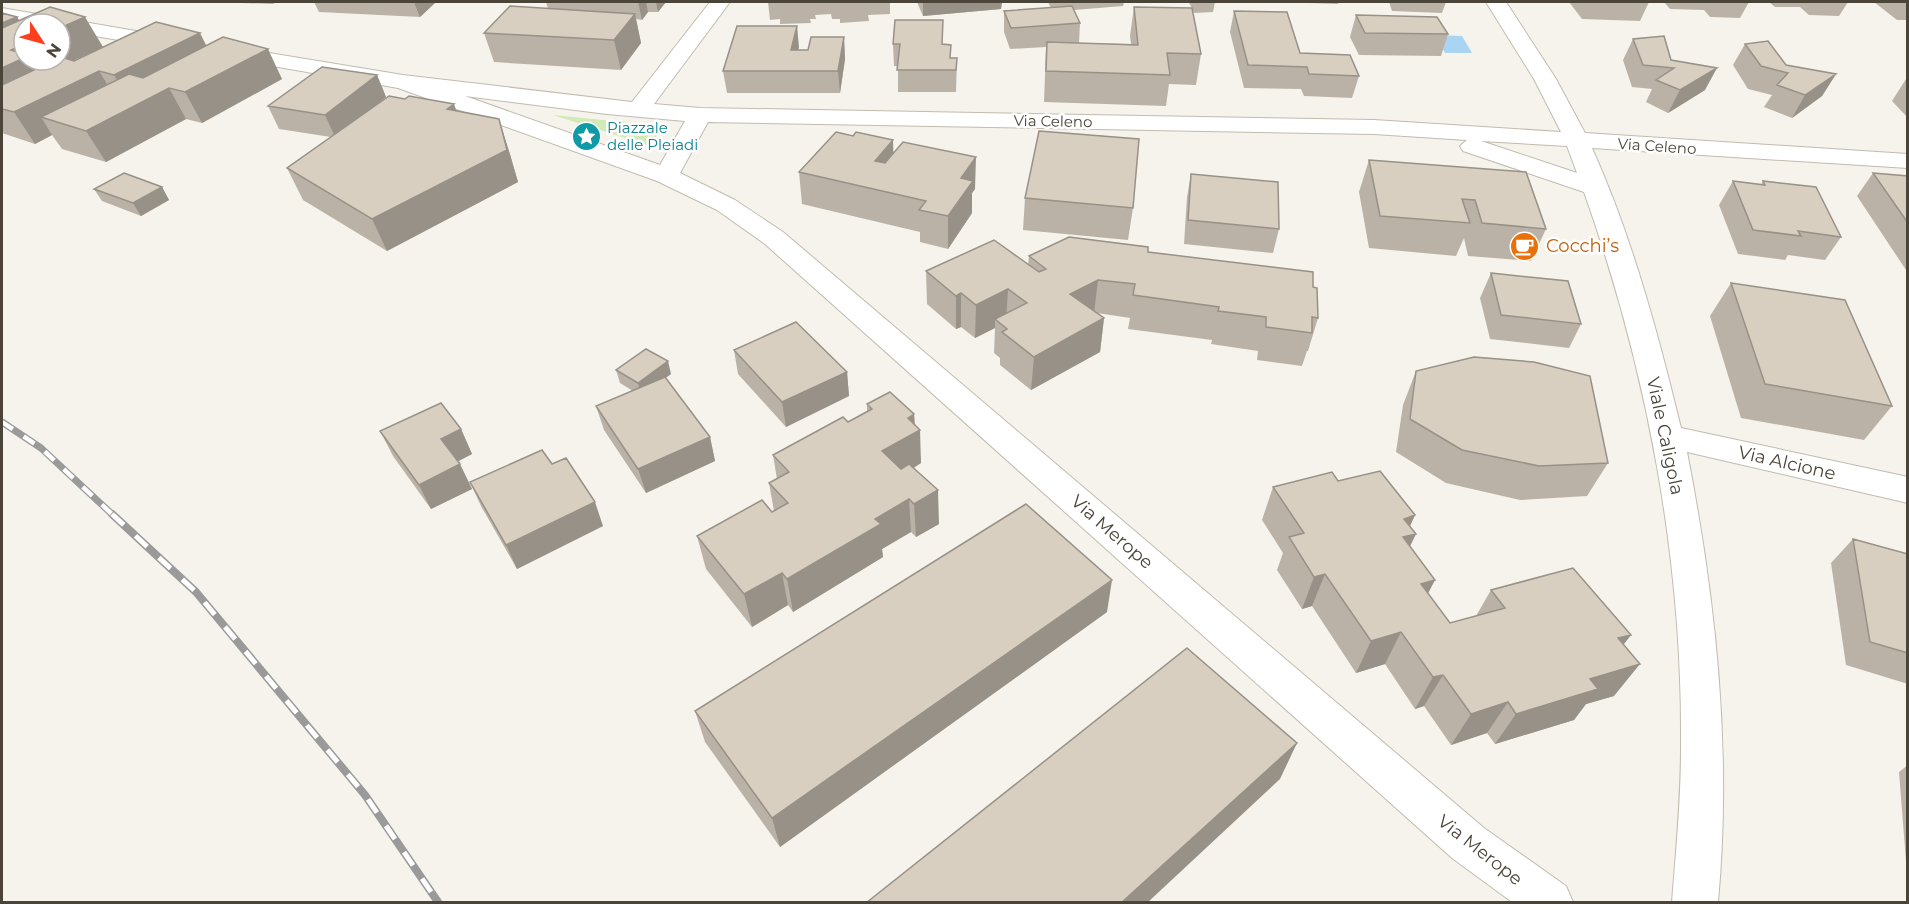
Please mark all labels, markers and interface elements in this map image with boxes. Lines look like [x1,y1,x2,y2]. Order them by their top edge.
north arrow [12,12,72,72]
text: N [42,40,65,61]
street label: Via Celeno [1013,111,1093,131]
place label: Piazzale delle Pleiadi [607,118,698,154]
place icon: Piazzale delle Pleiadi [570,120,602,152]
street label: Via Celeno [1617,134,1697,158]
cafe icon: Cocchi’s [1509,230,1541,262]
place label: Cocchi’s [1546,235,1619,257]
street label: Viale Caligola [1642,375,1688,497]
street label: Via Alcione [1736,441,1838,485]
street label: Via Merope [1066,490,1158,574]
street label: Via Merope [1433,810,1527,890]

